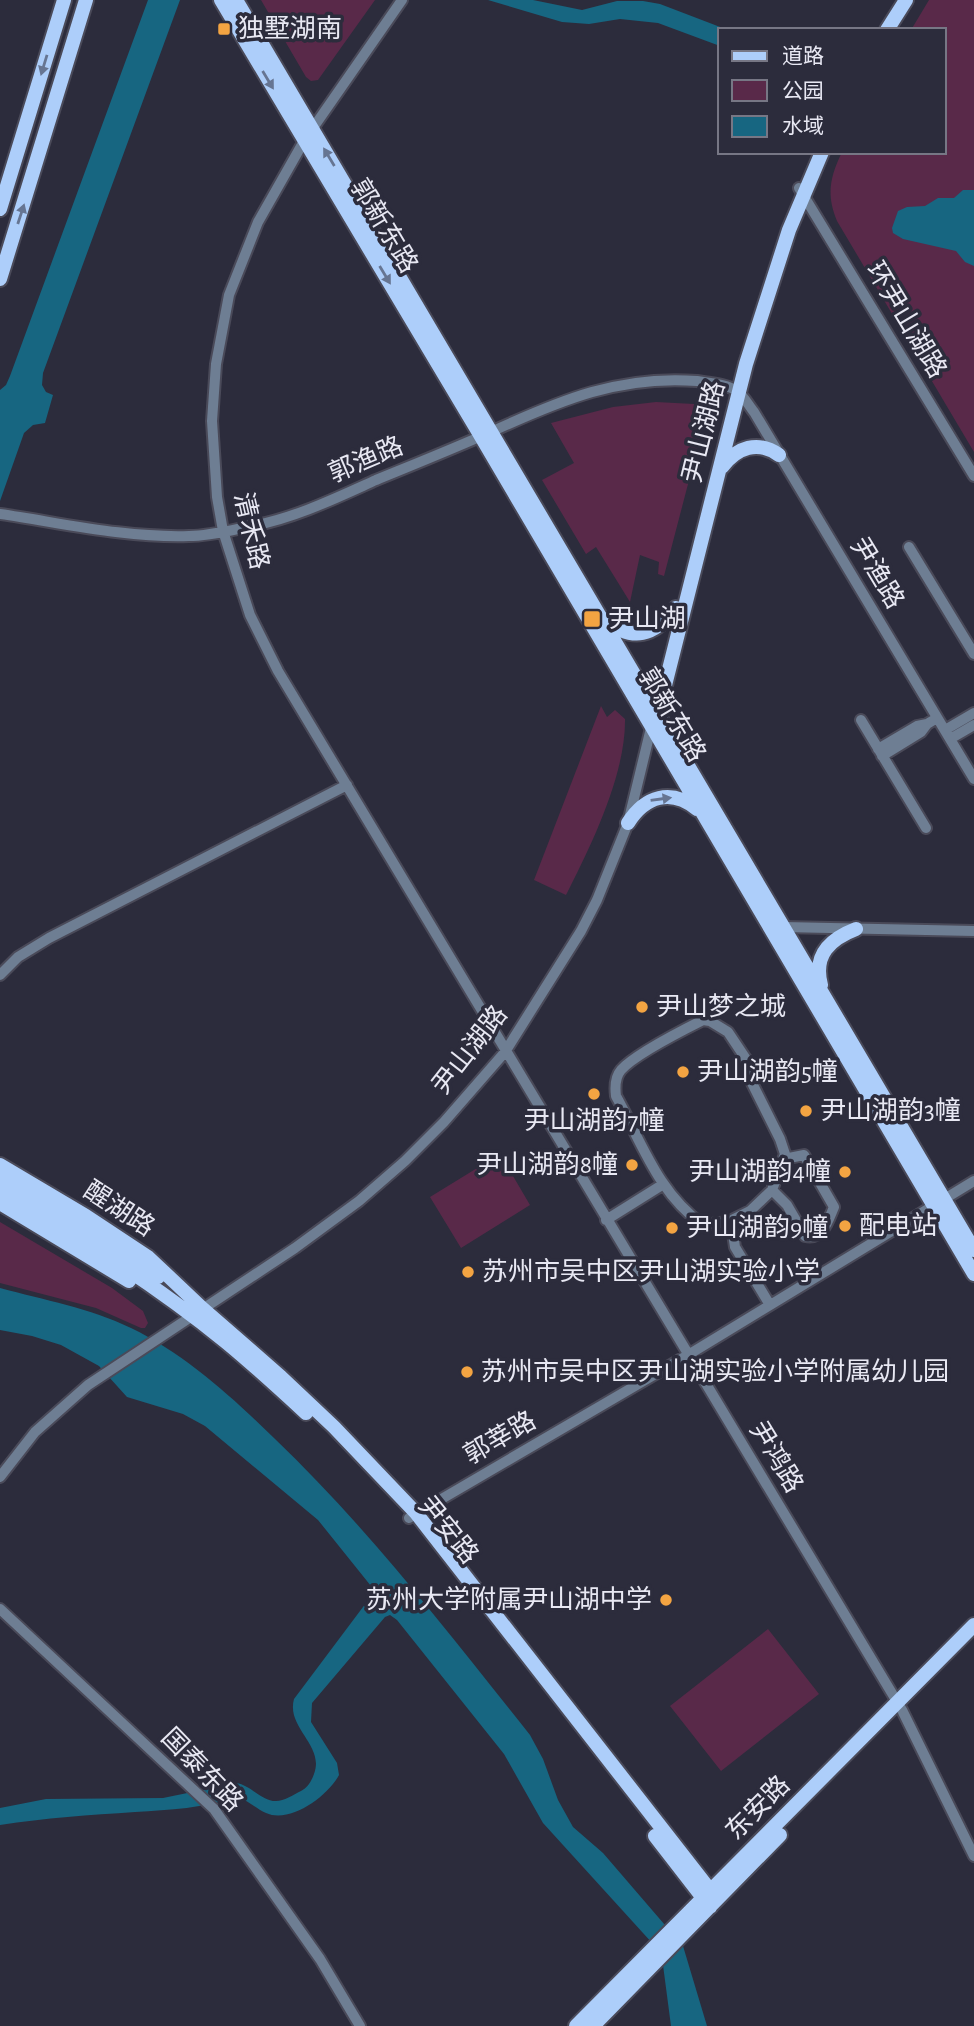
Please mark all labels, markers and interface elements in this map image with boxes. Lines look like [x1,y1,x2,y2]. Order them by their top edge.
place label: 独墅湖南 [238,15,342,42]
marker: 独墅湖南 [216,21,232,37]
legend [718,28,946,154]
text: 道路 [782,45,824,67]
one-way arrow [38,55,48,76]
one-way arrow [262,70,274,89]
text: 公园 [782,80,824,102]
text: 水域 [782,115,824,137]
one-way arrow [323,148,336,167]
street label: 郭新东路 [346,174,424,277]
one-way arrow [16,204,27,225]
street label: 环尹山湖路 [861,257,951,382]
one-way arrow [378,266,391,285]
street label: 尹山湖路 [678,378,729,486]
street label: 郭渔路 [324,431,407,487]
street label: 清禾路 [230,490,273,572]
street label: 尹渔路 [846,532,909,613]
place label: 尹山湖 [608,605,686,632]
marker: 尹山湖 [582,609,602,629]
street label: 郭新东路 [634,663,712,766]
one-way arrow [650,793,672,804]
place label: 尹山梦之城 [656,992,786,1020]
marker: 尹山梦之城 [634,999,650,1015]
street label: 尹山湖路 [427,1000,512,1099]
place label: 尹山湖韵5幢 [697,1057,838,1085]
marker: 尹山湖韵5幢 [675,1064,691,1080]
marker: 尹山湖韵7幢 [586,1086,602,1102]
place label: 尹山湖韵3幢 [820,1096,961,1124]
marker: 尹山湖韵3幢 [798,1103,814,1119]
place label: 尹山湖韵7幢 [524,1106,664,1134]
place label: 尹山湖韵8幢 [476,1150,618,1178]
marker: 尹山湖韵8幢 [624,1157,640,1173]
place label: 尹山湖韵4幢 [688,1157,831,1185]
marker: 尹山湖韵4幢 [837,1164,853,1180]
street label: 醒湖路 [79,1176,159,1241]
place label: 配电站 [859,1211,937,1239]
place label: 尹山湖韵9幢 [686,1213,828,1241]
marker: 配电站 [837,1218,853,1234]
marker: 尹山湖韵9幢 [664,1220,680,1236]
place label: 苏州市吴中区尹山湖实验小学 [482,1257,820,1285]
marker: 苏州市吴中区尹山湖实验小学 [460,1264,476,1280]
place label: 苏州市吴中区尹山湖实验小学附属幼儿园 [481,1357,949,1385]
marker: 苏州市吴中区尹山湖实验小学附属幼儿园 [459,1364,475,1380]
street label: 郭莘路 [459,1406,540,1469]
street label: 尹鸿路 [745,1416,809,1497]
street label: 尹安路 [413,1491,483,1568]
place label: 苏州大学附属尹山湖中学 [366,1585,652,1613]
marker: 苏州大学附属尹山湖中学 [658,1592,674,1608]
street label: 国泰东路 [157,1723,248,1816]
street label: 东安路 [721,1771,795,1845]

